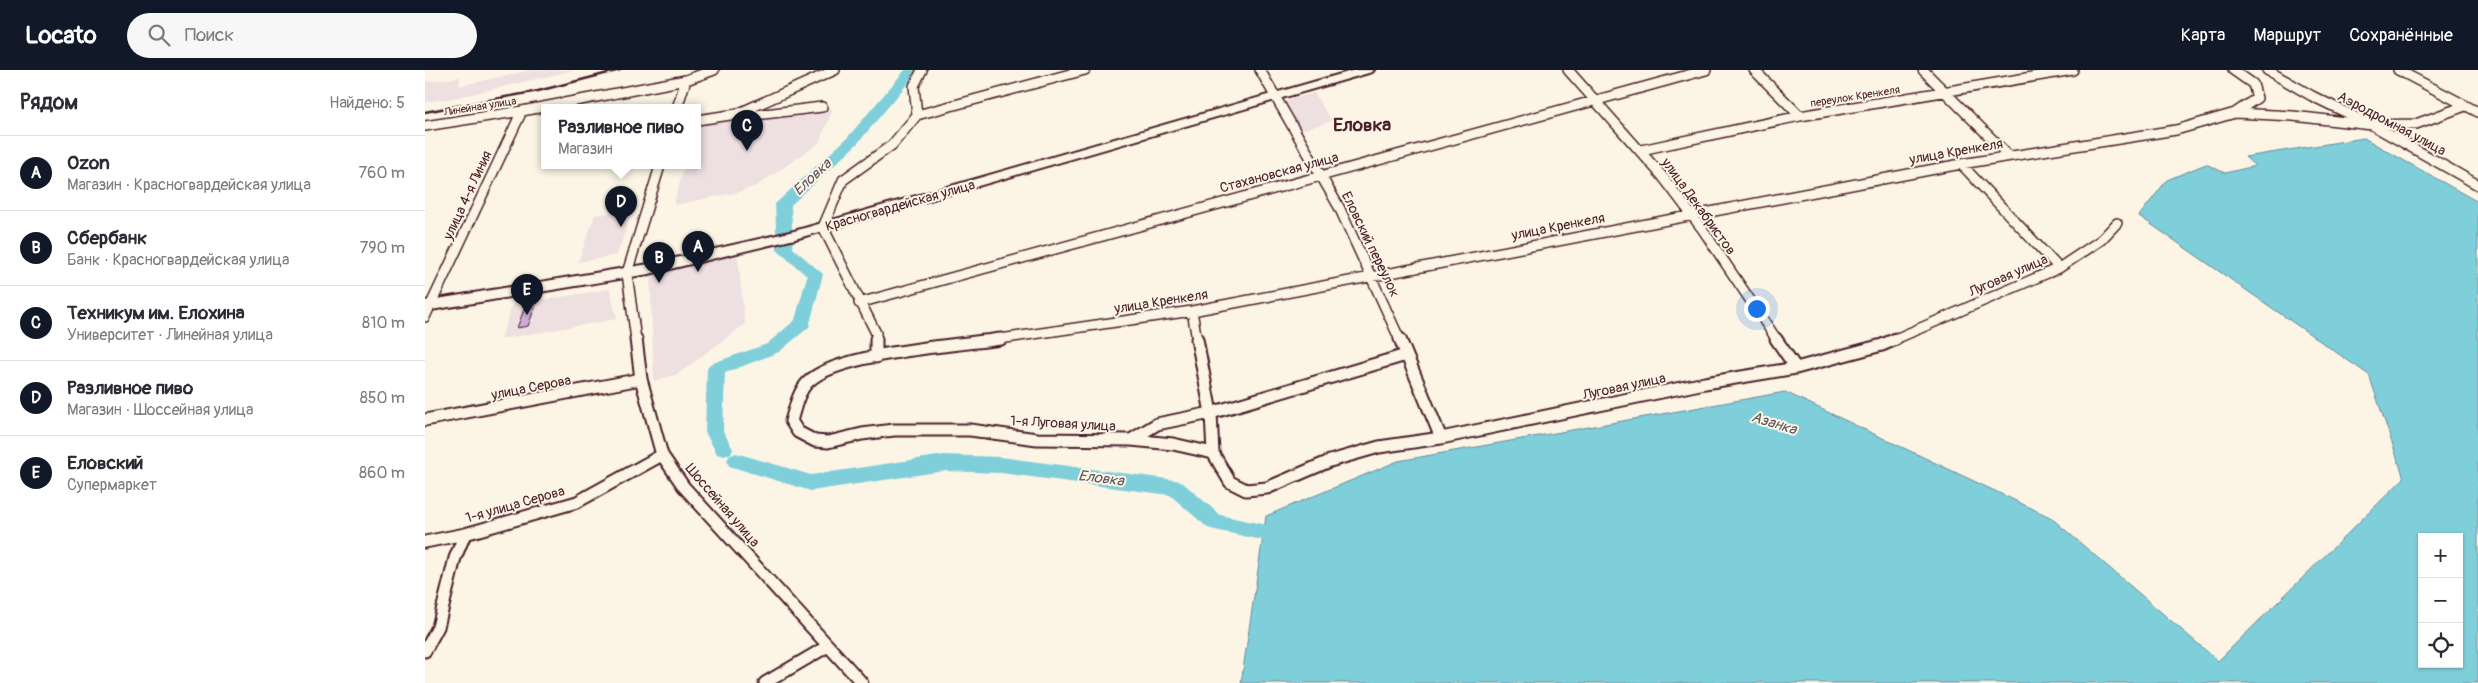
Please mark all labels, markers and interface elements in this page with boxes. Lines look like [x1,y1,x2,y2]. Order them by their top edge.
search box [127,13,477,58]
text: Locato [25,21,97,50]
icon: search [145,21,173,49]
text: Поиск [185,23,234,47]
text: Карта [2181,24,2225,47]
text: Маршрут [2253,24,2321,47]
text: Сохранённые [2349,24,2453,47]
street label: переулок Кренкеля [1809,83,1901,110]
street label: Аэродромная улица [2335,88,2449,159]
text: Рядом [20,89,78,116]
text: Найдено: 5 [329,93,405,113]
street label: Линейная улица [442,94,517,119]
popup [541,104,701,169]
pin: C [731,110,763,151]
district label: Еловка [1333,113,1391,137]
text: Разливное пиво [558,115,684,139]
street label: улица Кренкеля [1907,135,2004,168]
text: Магазин [558,139,613,159]
street label: улица 4-я Линия [439,148,495,243]
street label: Стахановская улица [1218,148,1340,197]
text: Ozon [67,151,110,175]
water label: Еловка [789,154,836,200]
street label: улица Декабристов [1657,154,1740,258]
text: A [31,163,41,183]
text: 760 m [359,163,405,183]
text: Магазин · Красногвардейская улица [67,175,311,195]
street label: Красногвардейская улица [823,176,977,235]
pin: D [605,186,637,227]
street label: Еловский переулок [1338,189,1403,300]
street label: улица Кренкеля [1509,209,1606,244]
text: Сбербанк [67,226,147,250]
pin: A [682,231,714,272]
text: B [31,238,41,258]
text: 790 m [360,238,405,258]
pin: B [643,242,675,283]
text: Банк · Красногвардейская улица [67,250,289,270]
street label: Луговая улица [1965,250,2050,301]
pin: E [511,274,543,315]
street label: улица Кренкеля [1112,286,1209,317]
your location [1744,296,1770,322]
text: Техникум им. Елохина [67,301,245,325]
text: C [31,313,41,333]
text: 810 m [362,313,405,333]
text: Университет · Линейная улица [67,325,273,345]
street label: Луговая улица [1580,369,1667,404]
street label: улица Серова [489,371,572,404]
text: Разливное пиво [67,376,193,400]
text: D [31,388,41,408]
text: 850 m [360,388,405,408]
text: Магазин · Шоссейная улица [67,400,254,420]
water label: Азанка [1749,408,1800,440]
street label: 1-я Луговая улица [1010,412,1116,435]
text: Еловский [67,451,143,475]
street label: Шоссейная улица [682,460,763,550]
text: E [32,463,40,483]
text: 860 m [359,463,405,483]
water label: Еловка [1077,466,1126,491]
text: Супермаркет [67,475,157,495]
street label: 1-я улица Серова [464,482,567,527]
map controls [2418,533,2463,668]
button: + [2418,533,2463,578]
button: − [2418,578,2463,623]
button: locate [2418,623,2463,668]

